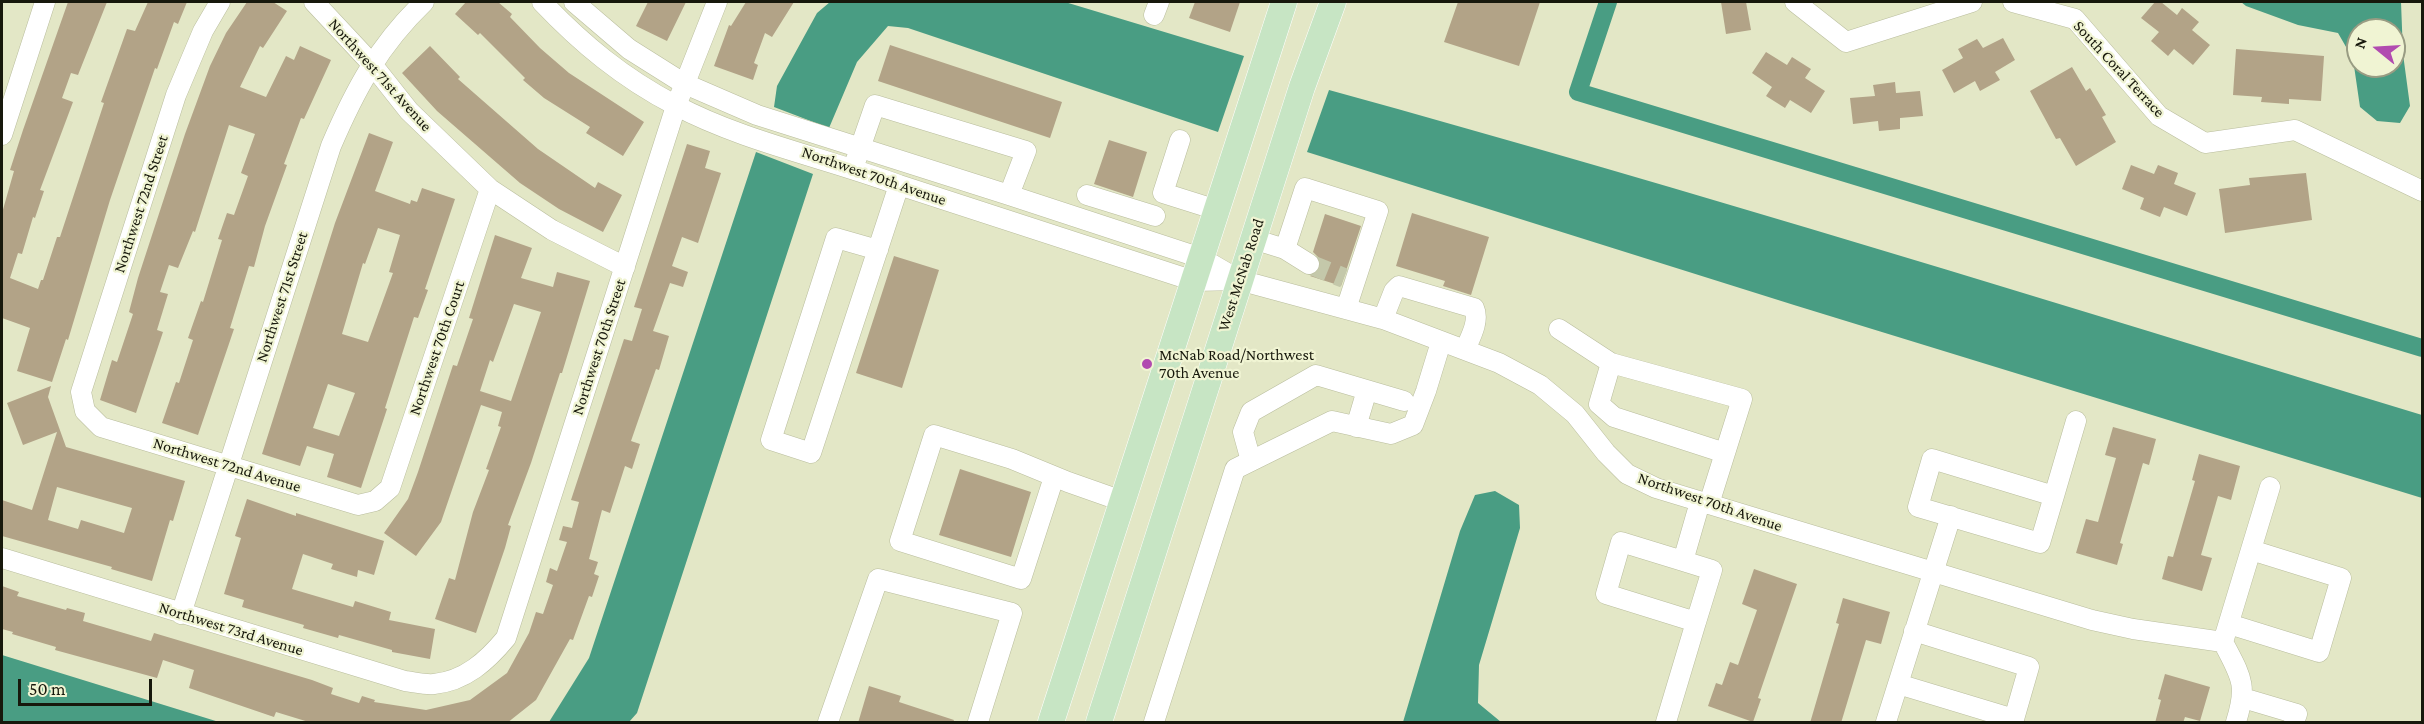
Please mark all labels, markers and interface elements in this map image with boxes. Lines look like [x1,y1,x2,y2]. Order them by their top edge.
street label: Northwest 71st Avenue [324,15,436,135]
street label: South Coral Terrace [2069,17,2169,121]
north arrow [2346,18,2406,78]
text: N [2351,35,2370,51]
street label: Northwest 72nd Street [110,133,172,275]
street label: Northwest 70th Avenue [799,142,949,210]
street label: West McNab Road [1214,216,1268,334]
street label: Northwest 71st Street [252,229,312,365]
street label: Northwest 70th Street [568,277,630,417]
street label: Northwest 70th Court [405,278,469,418]
place label: McNab Road/Northwest 70th Avenue [1159,345,1314,383]
marker: McNab Road/Northwest 70th Avenue [1140,357,1154,371]
street label: Northwest 72nd Avenue [151,433,303,497]
street label: Northwest 70th Avenue [1635,468,1785,536]
street label: Northwest 73rd Avenue [157,598,305,660]
scale bar [21,667,154,705]
text: 50 m [29,679,66,699]

